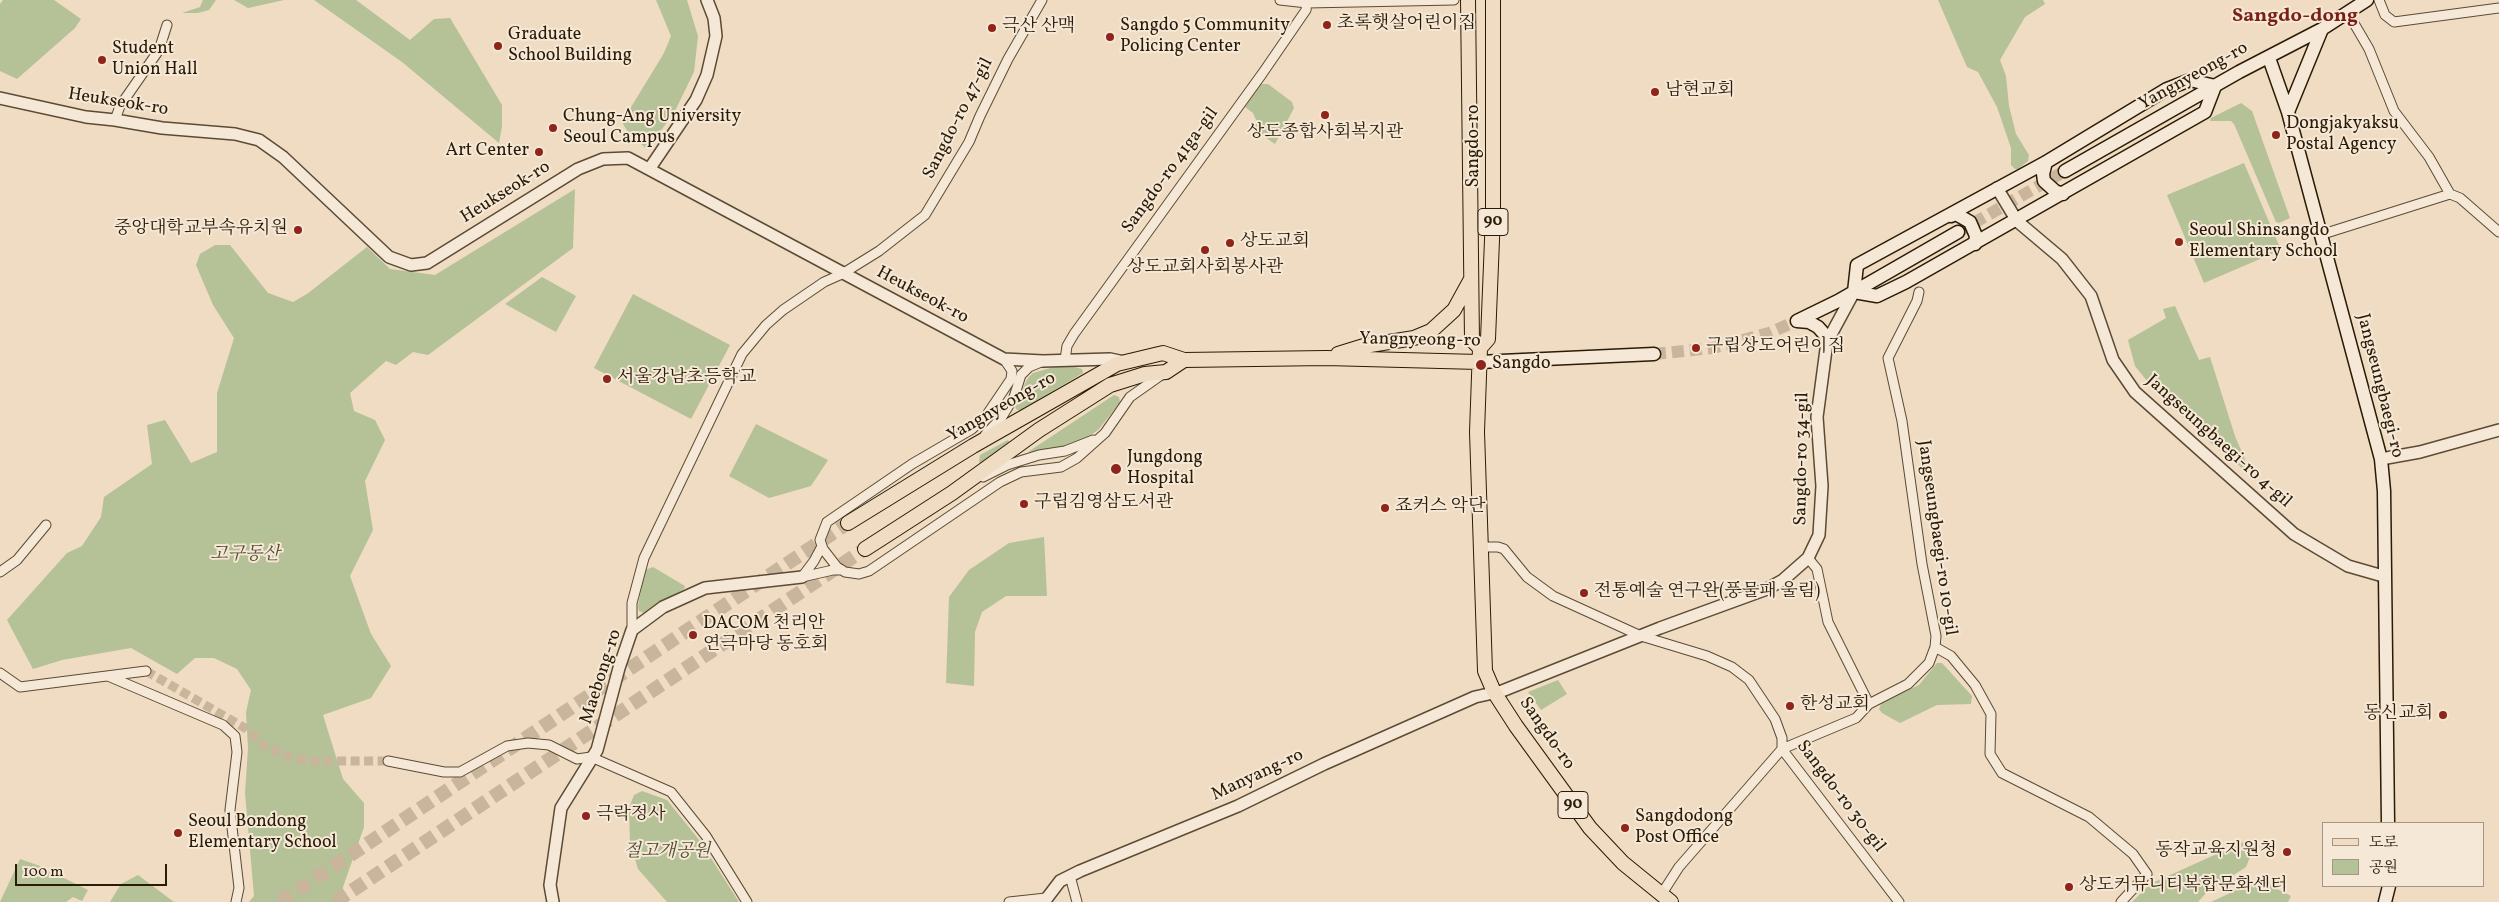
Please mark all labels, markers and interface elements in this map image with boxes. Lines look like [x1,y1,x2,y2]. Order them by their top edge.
district label: Sangdo-dong [2232,5,2358,29]
place label: 초록햇살어린이집 [1337,14,1476,36]
place label: Sangdo 5 Community Policing Center [1120,16,1290,58]
place label: 극산 산맥 [1002,17,1075,39]
marker: 초록햇살어린이집 [1321,19,1333,31]
marker: 극산 산맥 [986,22,998,34]
place label: Graduate School Building [508,25,632,68]
marker: Sangdo 5 Community Policing Center [1104,31,1116,43]
street label: Yangnyeong-ro [2136,38,2252,116]
place label: Student Union Hall [112,39,198,82]
marker: Graduate School Building [492,40,504,52]
marker: Student Union Hall [96,54,108,66]
street label: Sangdo-ro 47-gil [919,55,999,183]
place label: 남현교회 [1665,81,1735,103]
street label: Heukseok-ro [66,84,170,122]
marker: 남현교회 [1649,86,1661,98]
street label: Sangdo-ro 41ga-gil [1118,104,1224,238]
street label: Sangdo-ro [1464,104,1486,188]
place label: Chung-Ang University Seoul Campus [563,107,741,150]
marker: 상도종합사회복지관 [1319,109,1331,121]
place label: Dongjakyaksu Postal Agency [2286,114,2399,156]
marker: Chung-Ang University Seoul Campus [547,122,559,134]
place label: 상도종합사회복지관 [1247,123,1403,145]
marker: Dongjakyaksu Postal Agency [2270,129,2282,141]
place label: Art Center [446,141,529,163]
marker: Art Center [533,146,545,158]
street label: Heukseok-ro [457,157,555,229]
road number: 90 [1478,208,1508,236]
place label: 중앙대학교부속유치원 [114,219,288,241]
place label: Seoul Shinsangdo Elementary School [2189,221,2338,264]
marker: 중앙대학교부속유치원 [292,224,304,236]
place label: 상도교회 [1240,232,1310,254]
marker: Seoul Shinsangdo Elementary School [2173,236,2185,248]
marker: 상도교회 [1224,237,1236,249]
marker: 상도교회사회봉사관 [1199,244,1211,256]
place label: 상도교회사회봉사관 [1127,258,1283,280]
street label: Heukseok-ro [872,263,972,329]
street label: Jangseungbaegi-ro [2351,312,2407,460]
street label: Yangnyeong-ro [1359,329,1481,353]
place label: 구립상도어린이집 [1706,337,1845,359]
marker: 구립상도어린이집 [1690,342,1702,354]
place label: Sangdo [1492,354,1551,376]
marker: Sangdo [1474,358,1488,372]
place label: 서울강남초등학교 [617,368,756,390]
street label: Yangnyeong-ro [944,368,1060,448]
street label: Jangseungbaegi-ro 4-gil [2141,371,2295,513]
marker: 서울강남초등학교 [601,373,613,385]
street label: Sangdo-ro 34-gil [1791,392,1815,526]
street label: Jangseungbaegi-ro 10-gil [1912,439,1960,637]
place label: Jungdong Hospital [1127,448,1203,490]
marker: Jungdong Hospital [1109,462,1123,476]
place label: 구립김영삼도서관 [1034,493,1173,515]
place label: 죠커스 악단 [1395,497,1486,519]
marker: 구립김영삼도서관 [1018,498,1030,510]
marker: 죠커스 악단 [1379,502,1391,514]
park label: 고구동산 [210,545,280,567]
place label: 전통예술 연구완(풍물패 울림) [1594,582,1820,604]
marker: 전통예술 연구완(풍물패 울림) [1578,587,1590,599]
place label: DACOM 천리안 연극마당 동호회 [703,614,828,656]
street label: Maebong-ro [577,627,627,727]
marker: DACOM 천리안 연극마당 동호회 [687,629,699,641]
street label: Sangdo-ro [1513,694,1579,774]
place label: 한성교회 [1800,695,1870,717]
marker: 한성교회 [1784,700,1796,712]
place label: 동신교회 [2363,704,2433,726]
marker: 동신교회 [2437,709,2449,721]
street label: Sangdo-ro 30-gil [1791,737,1889,857]
street label: Manyang-ro [1209,745,1307,807]
road number: 90 [1558,792,1588,818]
place label: 극락정사 [596,805,666,827]
place label: Sangdodong Post Office [1635,807,1733,850]
marker: 극락정사 [580,810,592,822]
place label: Seoul Bondong Elementary School [188,812,337,854]
marker: Sangdodong Post Office [1619,822,1631,834]
legend [2322,822,2484,887]
marker: Seoul Bondong Elementary School [172,827,184,839]
text: 도로 [2369,833,2398,854]
place label: 동작교육지원청 [2155,841,2277,863]
park label: 절고개공원 [624,842,710,864]
marker: 동작교육지원청 [2281,846,2293,858]
scale bar [18,854,170,886]
text: 공원 [2369,858,2398,879]
text: 100 m [23,862,63,883]
place label: 상도커뮤니티복합문화센터 [2079,876,2288,898]
marker: 상도커뮤니티복합문화센터 [2063,881,2075,893]

